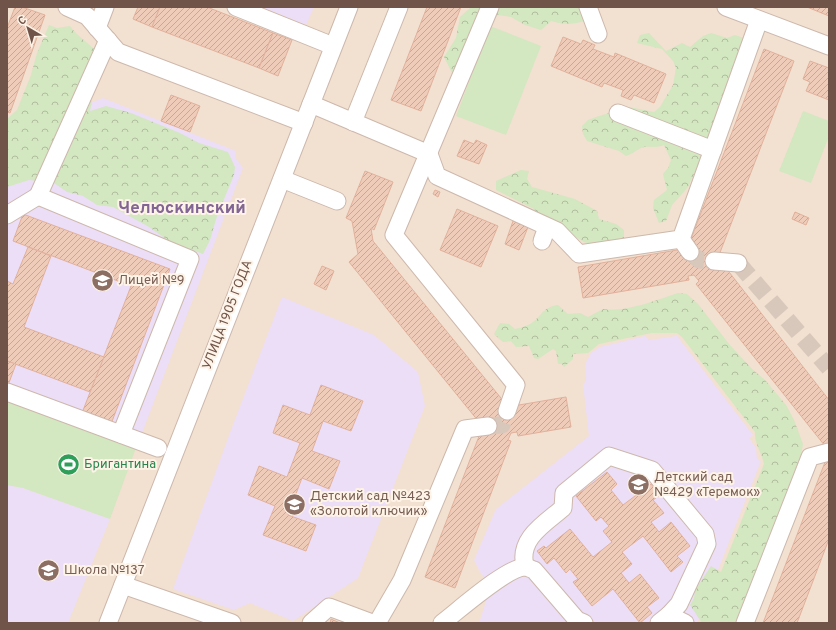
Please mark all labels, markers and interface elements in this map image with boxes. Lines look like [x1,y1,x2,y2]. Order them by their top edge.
north arrow [8,8,48,48]
text: С [15,13,30,29]
district label: Челюскинский [118,198,246,220]
street label: УЛИЦА 1905 ГОДА [200,258,256,372]
school or university icon: Лицей №9 [90,268,116,294]
place label: Лицей №9 [118,273,185,289]
sports icon: Бригантина [56,452,82,478]
place label: Бригантина [84,457,156,473]
place label: Детский сад №429 «Теремок» [654,470,761,501]
school or university icon: Детский сад №429 «Теремок» [626,472,652,498]
place label: Детский сад №423 «Золотой ключик» [310,489,431,520]
school or university icon: Детский сад №423 «Золотой ключик» [282,491,308,517]
school or university icon: Школа №137 [35,558,61,584]
place label: Школа №137 [64,563,145,579]

